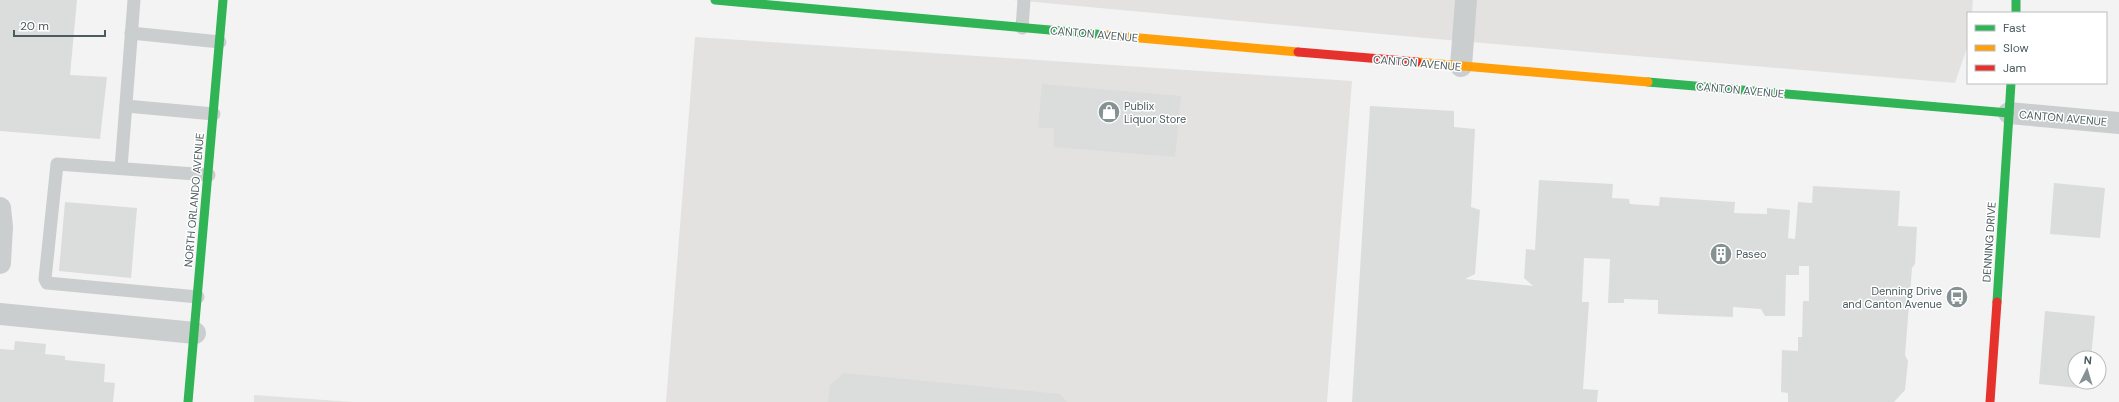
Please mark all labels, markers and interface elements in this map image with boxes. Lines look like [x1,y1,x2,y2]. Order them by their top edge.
scale bar [14,12,105,38]
legend [1967,12,2107,84]
text: 20 m [20,18,49,34]
text: Fast [2003,20,2026,36]
street label: CANTON AVENUE [1049,23,1139,45]
text: Slow [2003,40,2029,56]
street label: CANTON AVENUE [1372,52,1462,74]
text: Jam [2003,60,2026,76]
street label: CANTON AVENUE [1695,79,1785,101]
shop icon: Publix Liquor Store [1096,99,1122,125]
place label: Publix Liquor Store [1124,99,1186,126]
street label: CANTON AVENUE [2018,107,2108,129]
street label: NORTH ORLANDO AVENUE [181,132,207,268]
street label: DENNING DRIVE [1979,201,1999,283]
building icon: Paseo [1708,241,1734,267]
place label: Paseo [1736,247,1766,261]
place label: Denning Drive and Canton Avenue [1842,284,1942,311]
bus stop icon: Denning Drive and Canton Avenue [1944,284,1970,310]
north arrow [2067,350,2107,390]
text: N [2083,353,2092,367]

